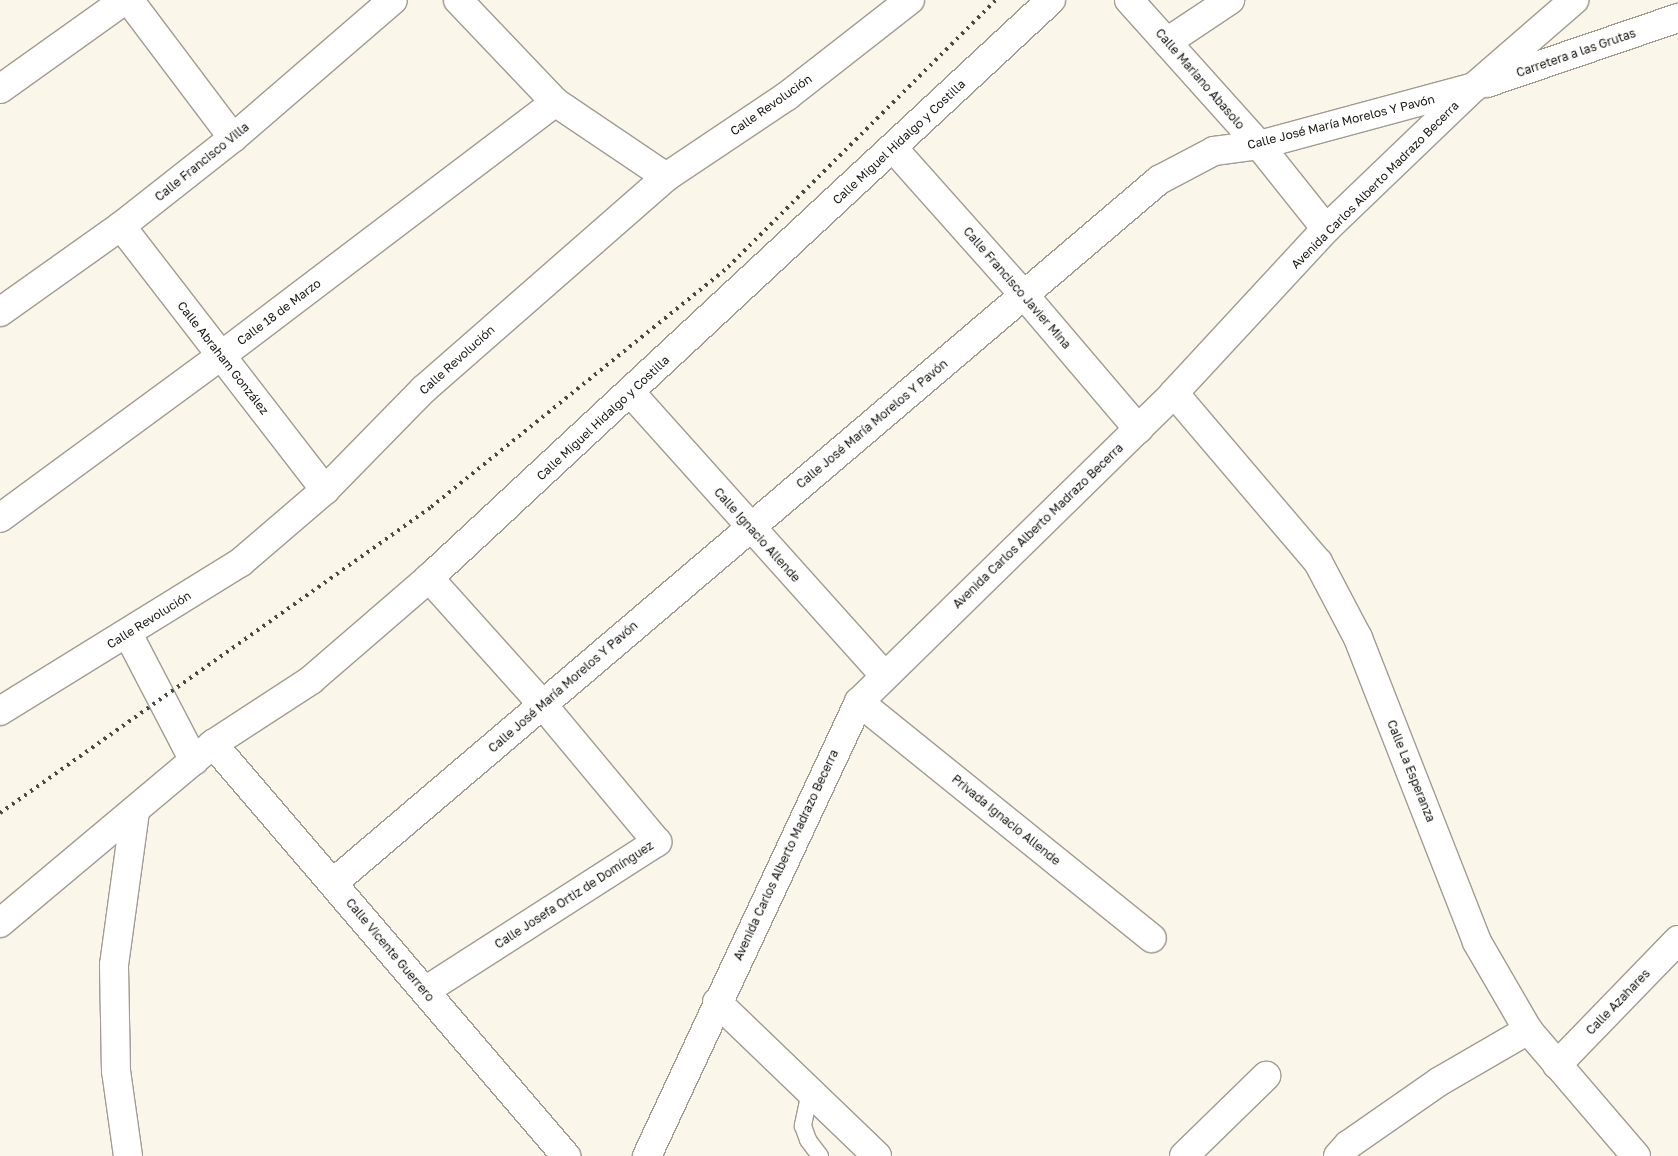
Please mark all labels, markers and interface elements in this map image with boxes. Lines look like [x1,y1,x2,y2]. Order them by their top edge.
street label: Calle Mariano Abasolo [1152,26,1248,132]
street label: Carretera a las Grutas [1514,26,1638,80]
street label: Calle Revolución [727,71,815,139]
street label: Calle Miguel Hidalgo y Costilla [830,77,968,207]
street label: Calle José María Morelos Y Pavón [1246,92,1436,152]
street label: Avenida Carlos Alberto Madrazo Becerra [1288,98,1462,272]
street label: Calle Francisco Villa [152,120,252,204]
street label: Calle Francisco Javier Mina [960,224,1074,352]
street label: Calle 18 de Marzo [234,276,324,348]
street label: Calle Abraham González [174,299,272,417]
street label: Calle Revolución [416,322,498,398]
street label: Calle Miguel Hidalgo y Costilla [534,353,672,483]
street label: Calle José María Morelos Y Pavón [794,357,950,491]
street label: Avenida Carlos Alberto Madrazo Becerra [950,441,1126,611]
street label: Calle Ignacio Allende [711,485,803,585]
street label: Calle Revolución [104,588,194,652]
street label: Calle José María Morelos Y Pavón [486,618,640,756]
street label: Calle La Esperanza [1384,718,1438,824]
street label: Avenida Carlos Alberto Madrazo Becerra [731,747,841,963]
street label: Privada Ignacio Allende [949,772,1063,868]
street label: Calle Josefa Ortiz de Domínguez [492,838,656,952]
street label: Calle Vicente Guerrero [343,896,437,1004]
street label: Calle Azahares [1583,966,1653,1038]

